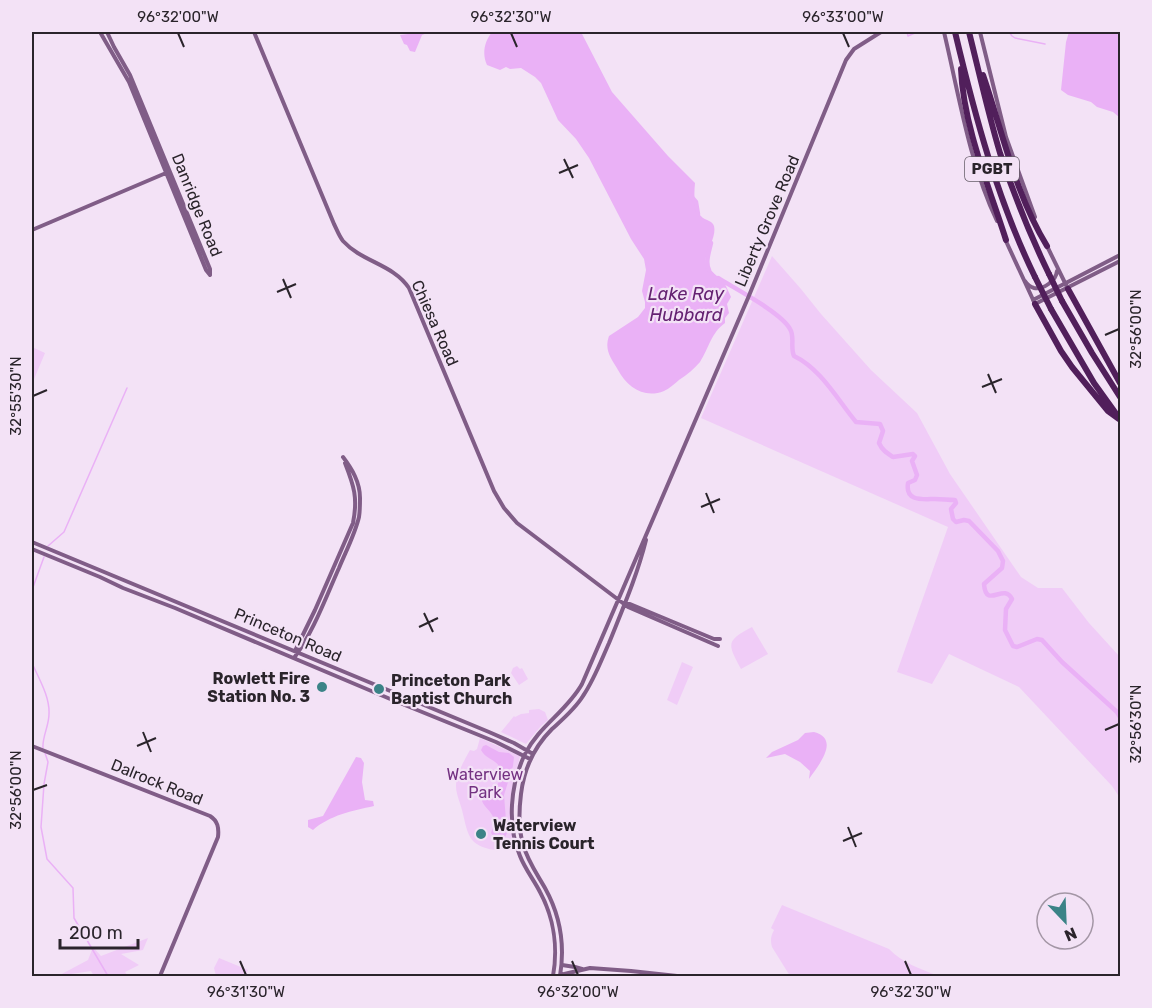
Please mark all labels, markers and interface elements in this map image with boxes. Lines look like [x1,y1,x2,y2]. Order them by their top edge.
text: 96°32'00"W [137,8,219,26]
text: 96°32'30"W [471,8,551,26]
text: 96°33'00"W [802,8,884,26]
street label: Danridge Road [168,151,226,259]
street label: Liberty Grove Road [731,152,803,290]
road number: PGBT [965,157,1019,181]
street label: Chiesa Road [408,277,462,369]
water label: Lake Ray Hubbard [648,283,725,326]
text: 32°56'00"N [1127,289,1145,369]
text: 32°55'30"N [7,356,25,436]
street label: Princeton Road [232,604,344,666]
place label: Rowlett Fire Station No. 3 [207,669,310,706]
place label: Princeton Park Baptist Church [391,671,512,708]
marker: Rowlett Fire Station No. 3 [315,680,329,694]
marker: Princeton Park Baptist Church [372,682,386,696]
text: 32°56'30"N [1127,685,1145,763]
text: 32°56'00"N [7,750,25,830]
street label: Dalrock Road [108,755,206,809]
park label: Waterview Park [447,765,524,802]
place label: Waterview Tennis Court [493,816,595,853]
marker: Waterview Tennis Court [474,827,488,841]
north arrow [1035,891,1095,951]
scale bar [60,912,138,950]
text: 200 m [69,922,123,944]
text: N [1062,923,1080,945]
text: 96°31'30"W [207,983,285,1001]
text: 96°32'00"W [537,983,619,1001]
text: 96°32'30"W [871,983,951,1001]

